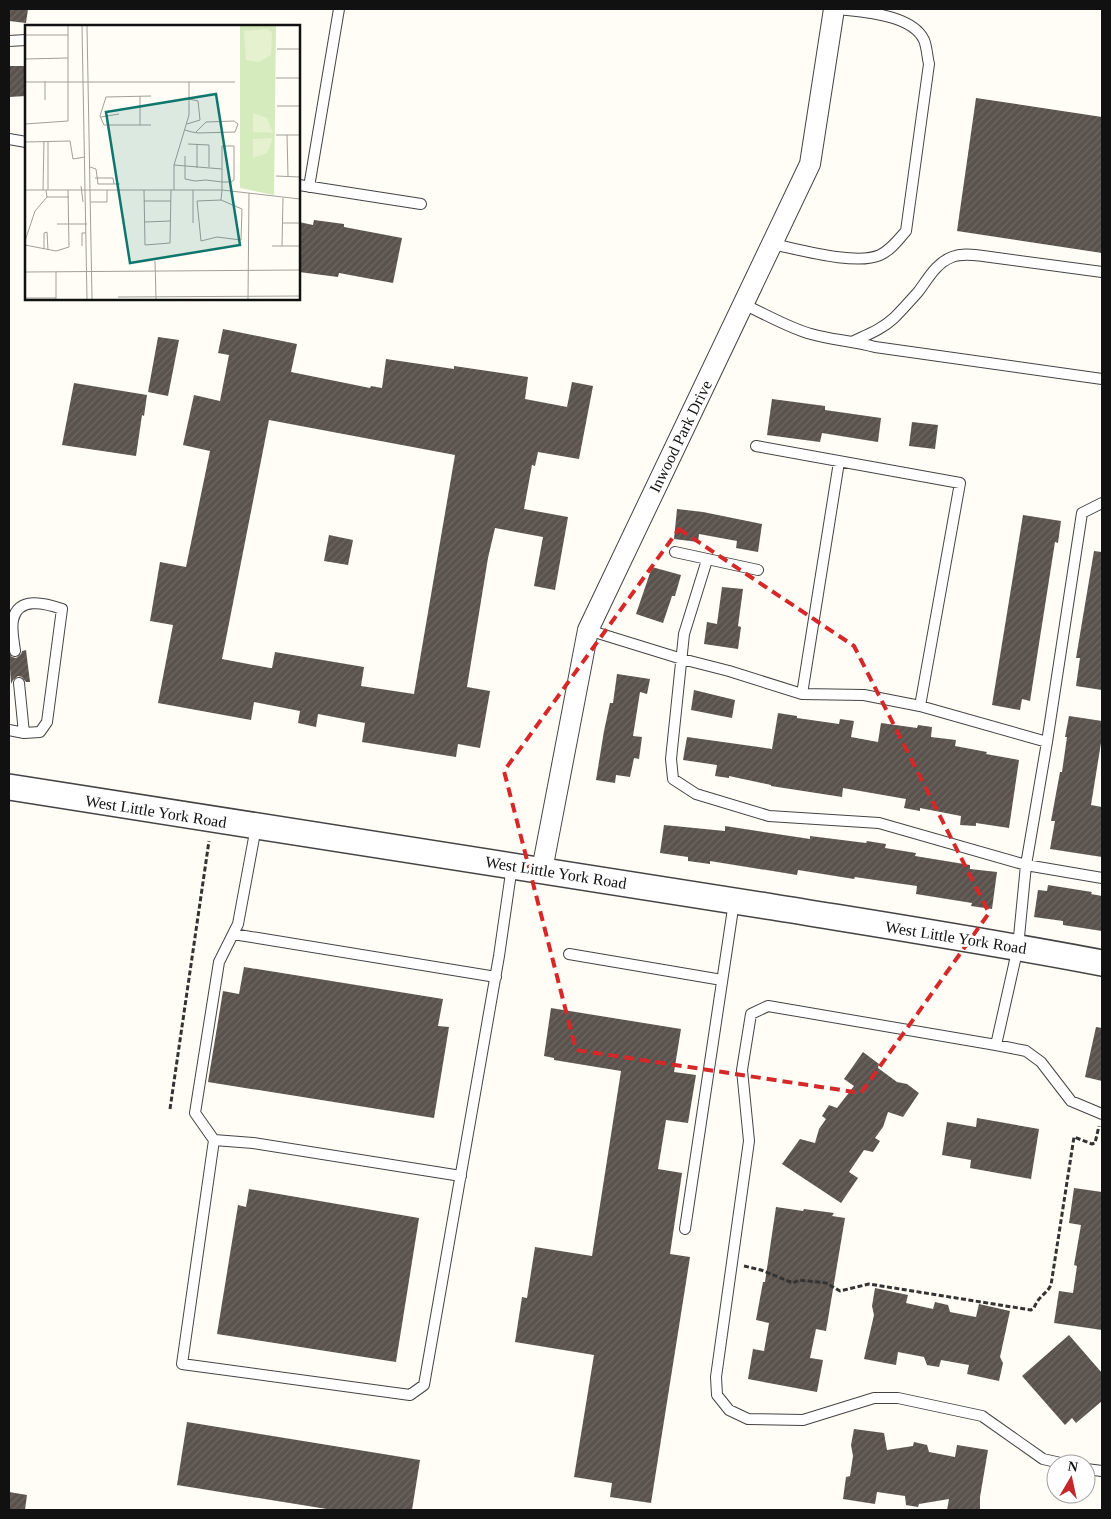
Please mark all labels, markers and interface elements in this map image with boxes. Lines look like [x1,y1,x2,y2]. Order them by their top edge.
inset map [25,25,300,300]
street label: Inwood Park Drive [646,377,715,495]
street label: West Little York Road [84,792,228,831]
street label: West Little York Road [484,853,628,892]
street label: West Little York Road [884,918,1028,957]
north arrow [1046,1454,1096,1504]
text: N [1067,1458,1079,1475]

